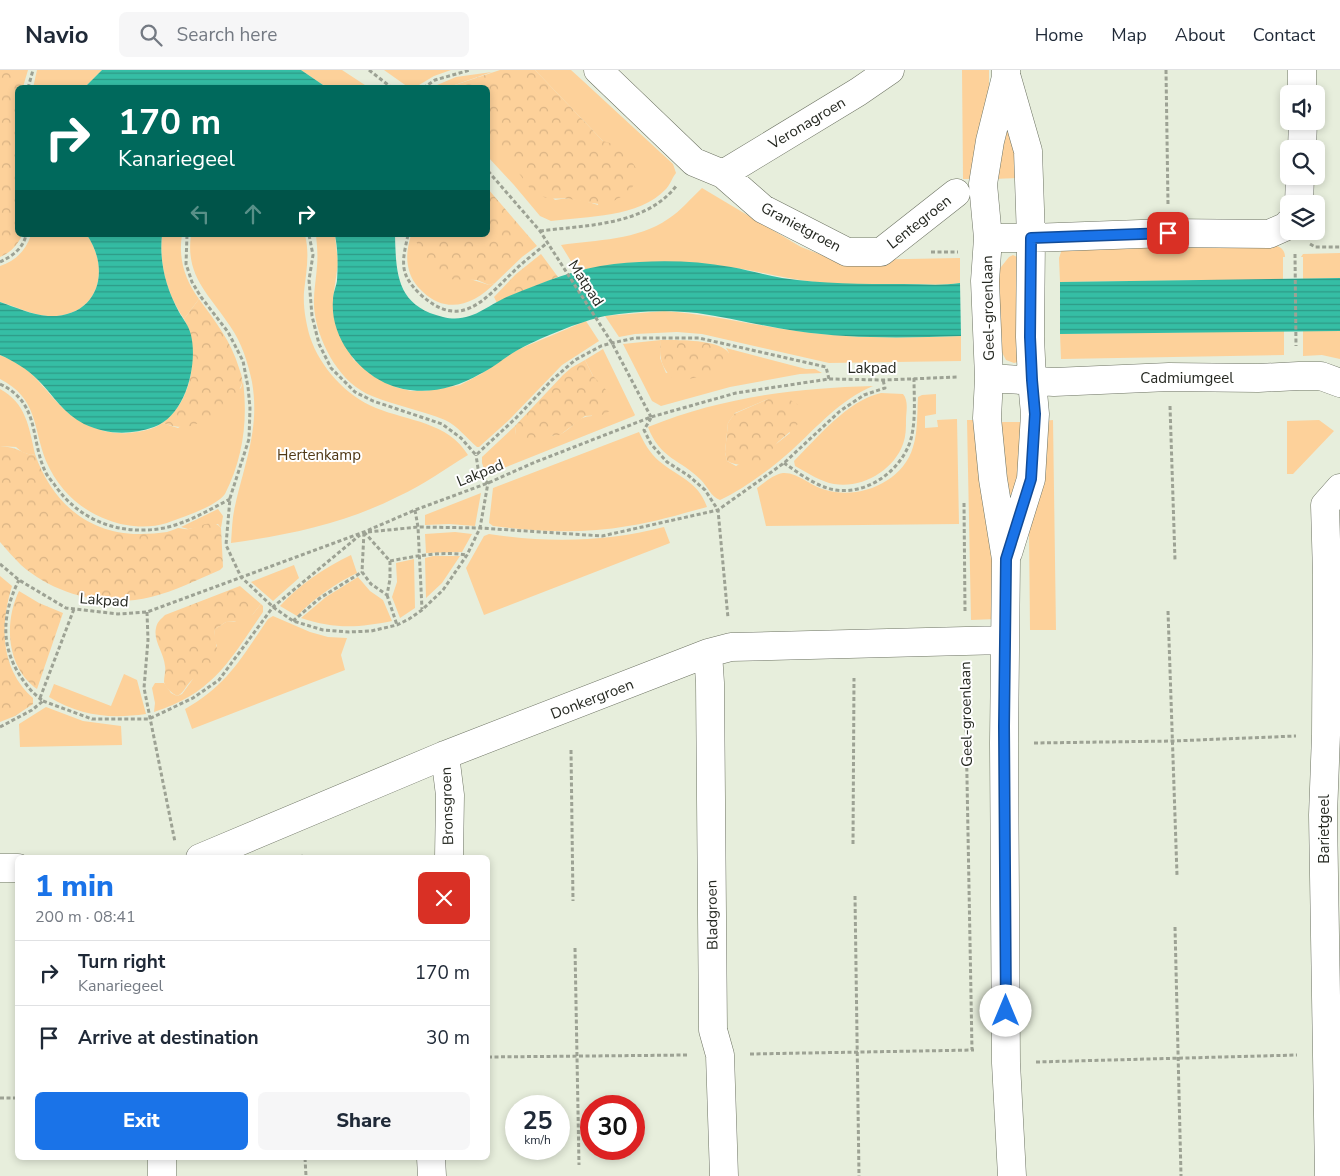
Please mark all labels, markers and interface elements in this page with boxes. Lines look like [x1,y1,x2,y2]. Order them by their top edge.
search box [119,12,469,57]
text: Navio [25,19,89,51]
icon: search [137,21,165,49]
text: Search here [177,22,277,48]
text: Home [1035,23,1083,47]
text: Map [1111,23,1147,47]
text: About [1175,23,1225,47]
text: Contact [1253,23,1315,47]
map controls [1280,85,1325,240]
button: sound [1280,85,1325,130]
street label: Veronagroen [764,92,849,154]
text: 170 m [118,99,221,146]
icon: right [35,105,100,170]
button: search [1280,140,1325,185]
text: Kanariegeel [118,144,235,174]
street label: Lentegroen [883,191,955,253]
button: layers [1280,195,1325,240]
street label: Granietgroen [757,197,845,257]
icon: left [186,200,214,228]
icon: ahead [239,200,267,228]
icon: right [292,200,320,228]
pin [1147,212,1189,254]
icon: arrive [1154,219,1182,247]
street label: Geel-groenlaan [977,255,999,361]
street label: Matpad [564,256,608,310]
street label: Lakpad [847,358,897,378]
street label: Cadmiumgeel [1140,368,1234,388]
park label: Hertenkamp [277,445,361,465]
street label: Lakpad [454,455,506,491]
street label: Lakpad [79,588,129,612]
street label: Geel-groenlaan [955,661,977,767]
street label: Donkergroen [548,674,636,724]
street label: Bronsgroen [436,766,458,846]
street label: Barietgeel [1314,794,1334,864]
text: 1 min [35,866,114,907]
button: close [418,872,470,924]
street label: Bladgroen [701,880,723,950]
text: 200 m · 08:41 [35,906,136,928]
text: Turn right [78,949,165,975]
icon: right [35,959,63,987]
text: 170 m [415,960,470,986]
text: Kanariegeel [78,975,163,997]
position arrow [979,984,1031,1036]
icon: arrive [35,1024,63,1052]
text: Arrive at destination [78,1025,259,1051]
text: 30 m [426,1025,470,1051]
button: Exit [35,1092,248,1150]
button: Share [258,1092,470,1150]
speed limit sign: 30 [580,1095,645,1160]
text: 25 [522,1104,553,1138]
text: km/h [524,1132,551,1148]

